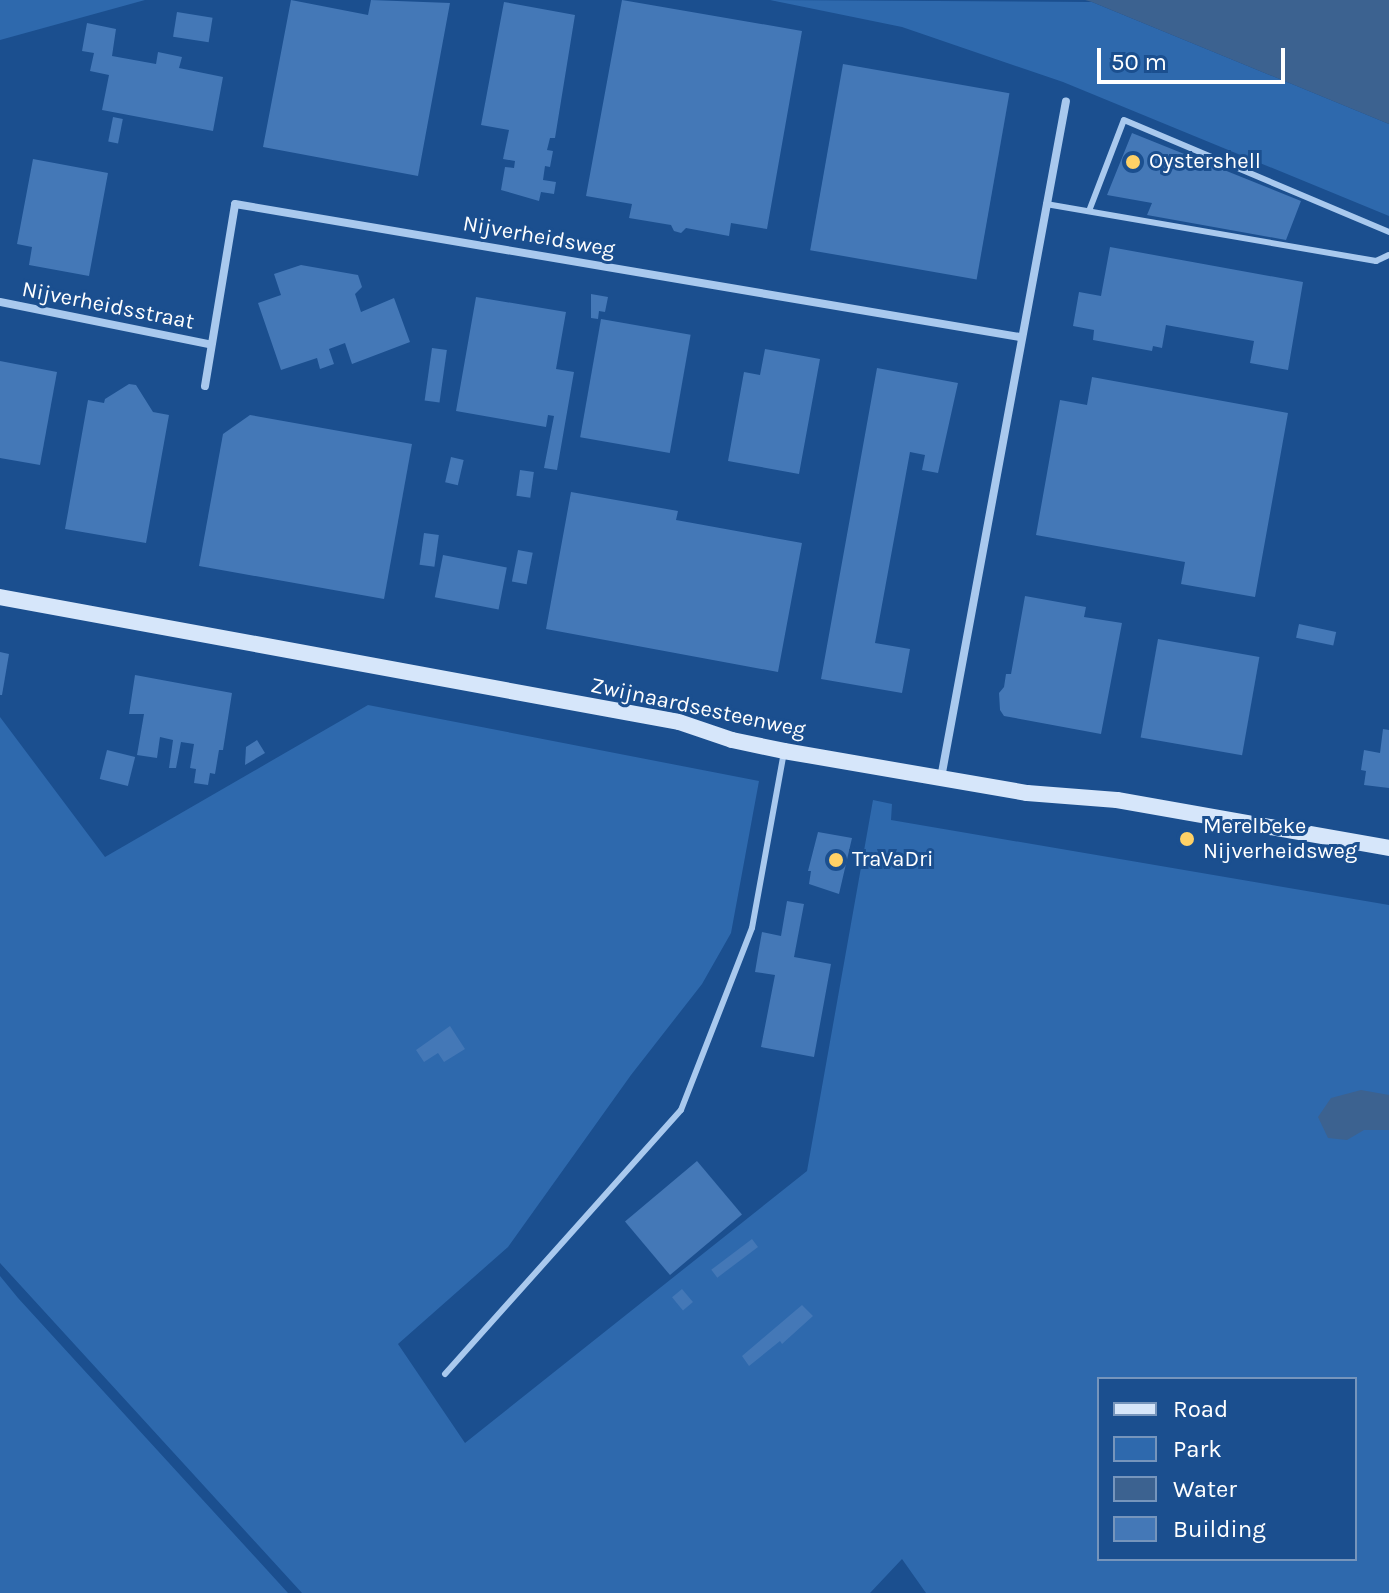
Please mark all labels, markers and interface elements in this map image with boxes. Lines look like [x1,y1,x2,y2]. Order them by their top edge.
scale bar [1101,32,1289,82]
text: 50 m [1111,48,1167,76]
place label: Oystershell [1149,149,1261,175]
marker: Oystershell [1124,153,1142,171]
street label: Nijverheidsweg [461,211,617,263]
street label: Nijverheidsstraat [20,276,196,336]
street label: Zwijnaardsesteenweg [588,672,808,744]
place label: Merelbeke Nijverheidsweg [1203,813,1357,864]
marker: Merelbeke Nijverheidsweg [1178,830,1196,848]
place label: TraVaDri [852,847,933,873]
marker: TraVaDri [827,851,845,869]
legend [1097,1377,1357,1561]
text: Road [1173,1395,1228,1423]
text: Park [1173,1435,1222,1463]
text: Water [1173,1475,1237,1503]
text: Building [1173,1515,1266,1543]

